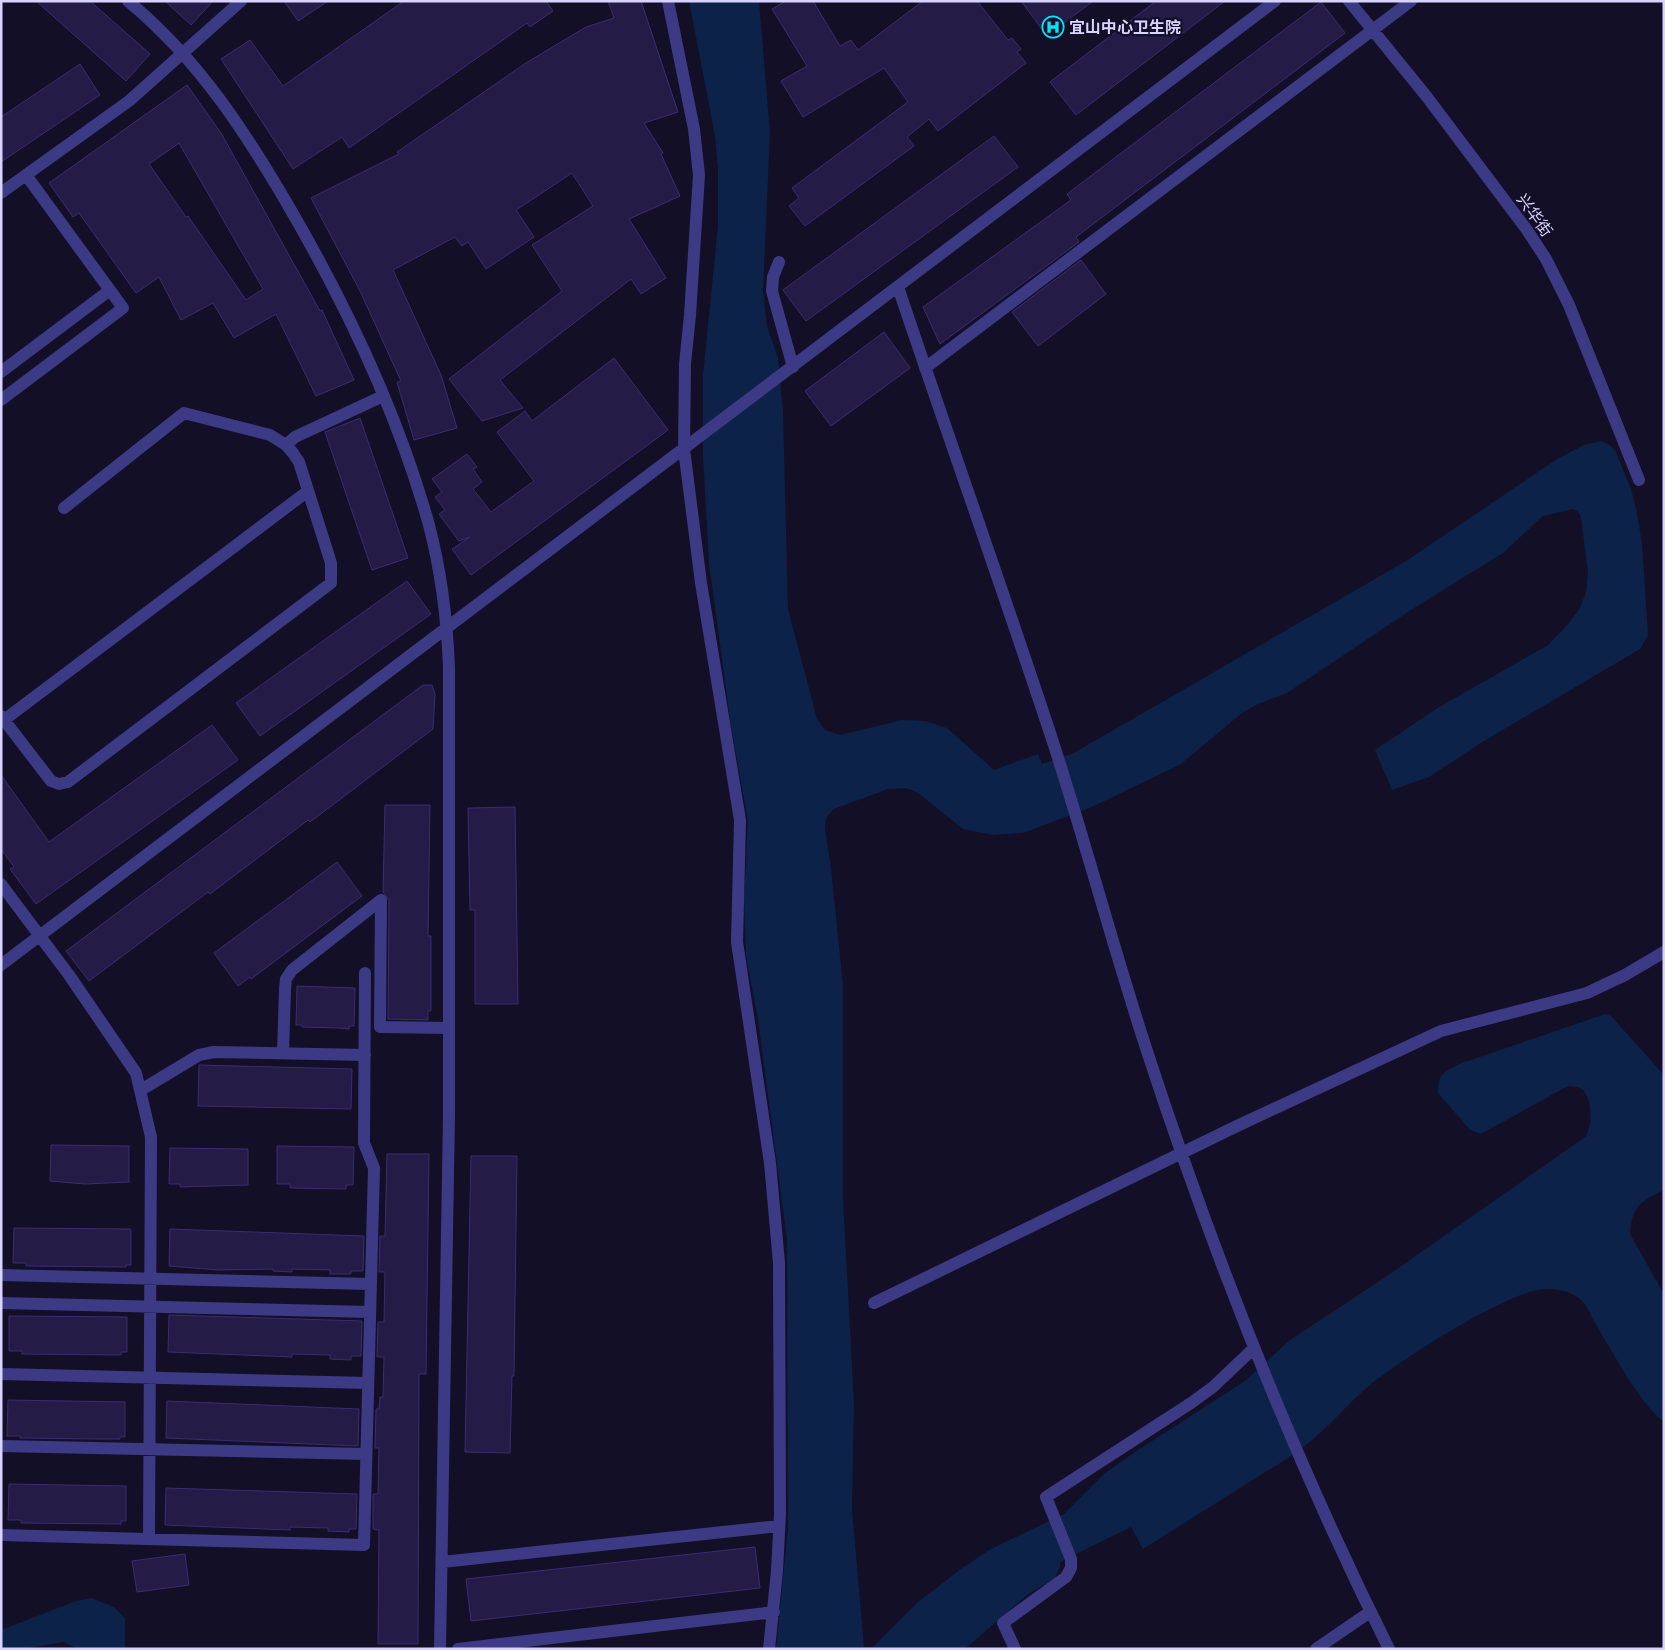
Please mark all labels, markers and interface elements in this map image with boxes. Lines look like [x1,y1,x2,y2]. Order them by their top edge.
hospital icon: 宜山中心卫生院 [1041,15,1065,39]
place label: 宜山中心卫生院 [1069,18,1181,37]
street label: 兴华街 [1513,190,1556,240]

